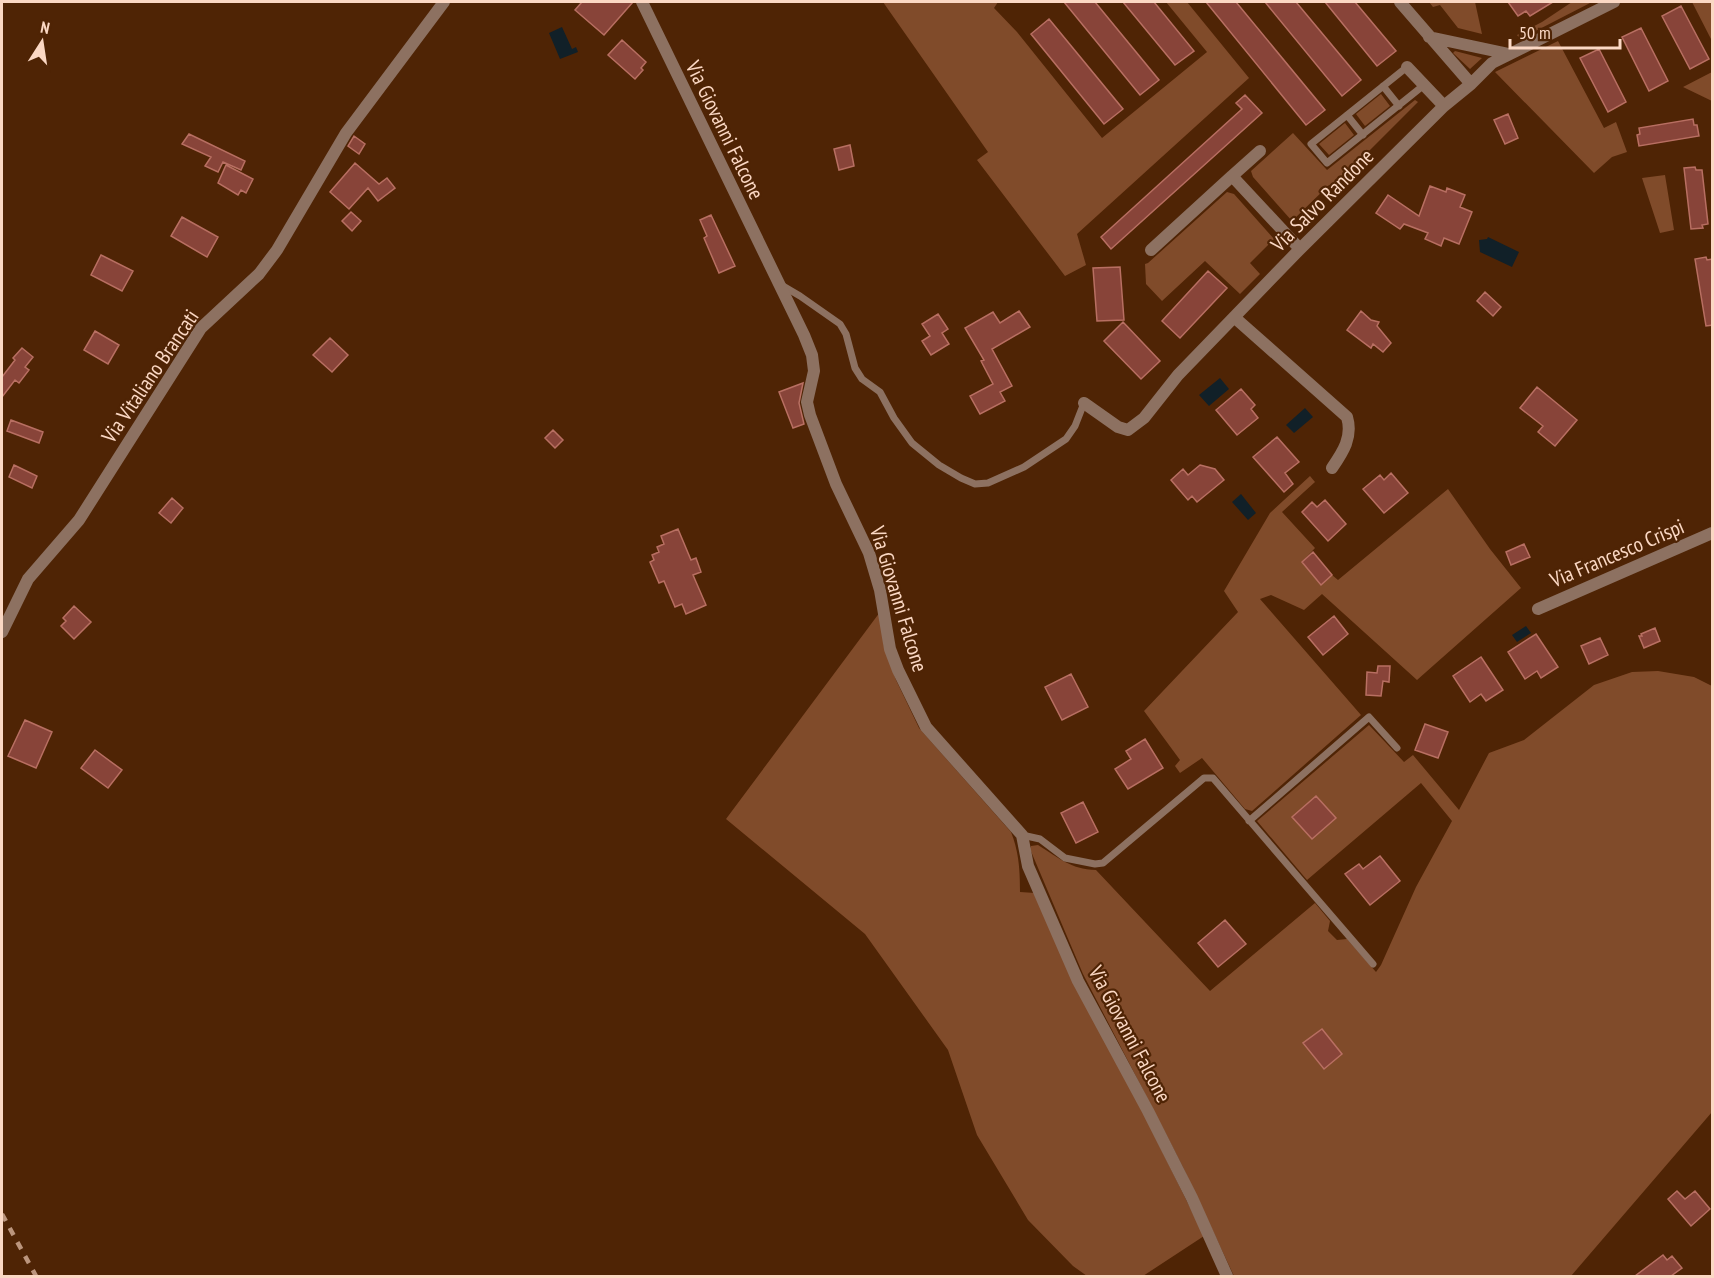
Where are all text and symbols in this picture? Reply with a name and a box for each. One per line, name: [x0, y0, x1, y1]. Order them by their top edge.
north arrow: [12, 12, 72, 72]
scale bar: [1510, 12, 1620, 50]
text: N: [39, 17, 51, 38]
text: 50 m: [1519, 21, 1551, 44]
street label: Via Giovanni Falcone: [679, 55, 770, 204]
street label: Via Salvo Randone: [1264, 143, 1379, 258]
street label: Via Vitaliano Brancati: [95, 304, 205, 449]
street label: Via Francesco Crispi: [1545, 513, 1688, 594]
street label: Via Giovanni Falcone: [864, 522, 934, 675]
street label: Via Giovanni Falcone: [1082, 960, 1177, 1107]

